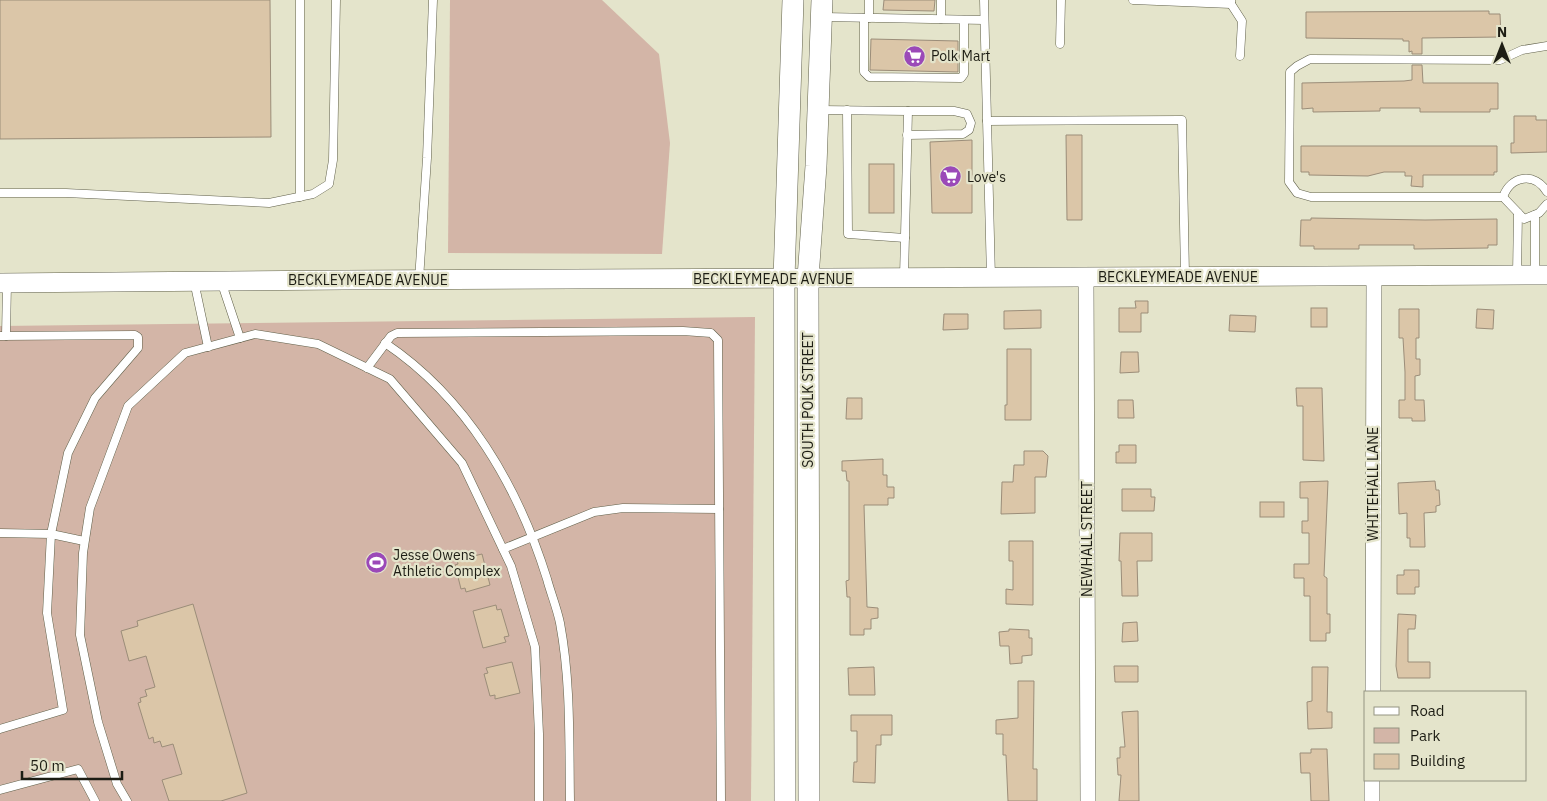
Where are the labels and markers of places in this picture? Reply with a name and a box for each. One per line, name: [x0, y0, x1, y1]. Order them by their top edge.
supermarket icon: Polk Mart: [903, 44, 927, 68]
place label: Polk Mart: [931, 47, 991, 65]
supermarket icon: Love's: [939, 165, 963, 189]
place label: Love's: [967, 168, 1006, 186]
place label: Jesse Owens Athletic Complex: [393, 546, 500, 580]
sports icon: Jesse Owens Athletic Complex: [365, 551, 389, 575]

